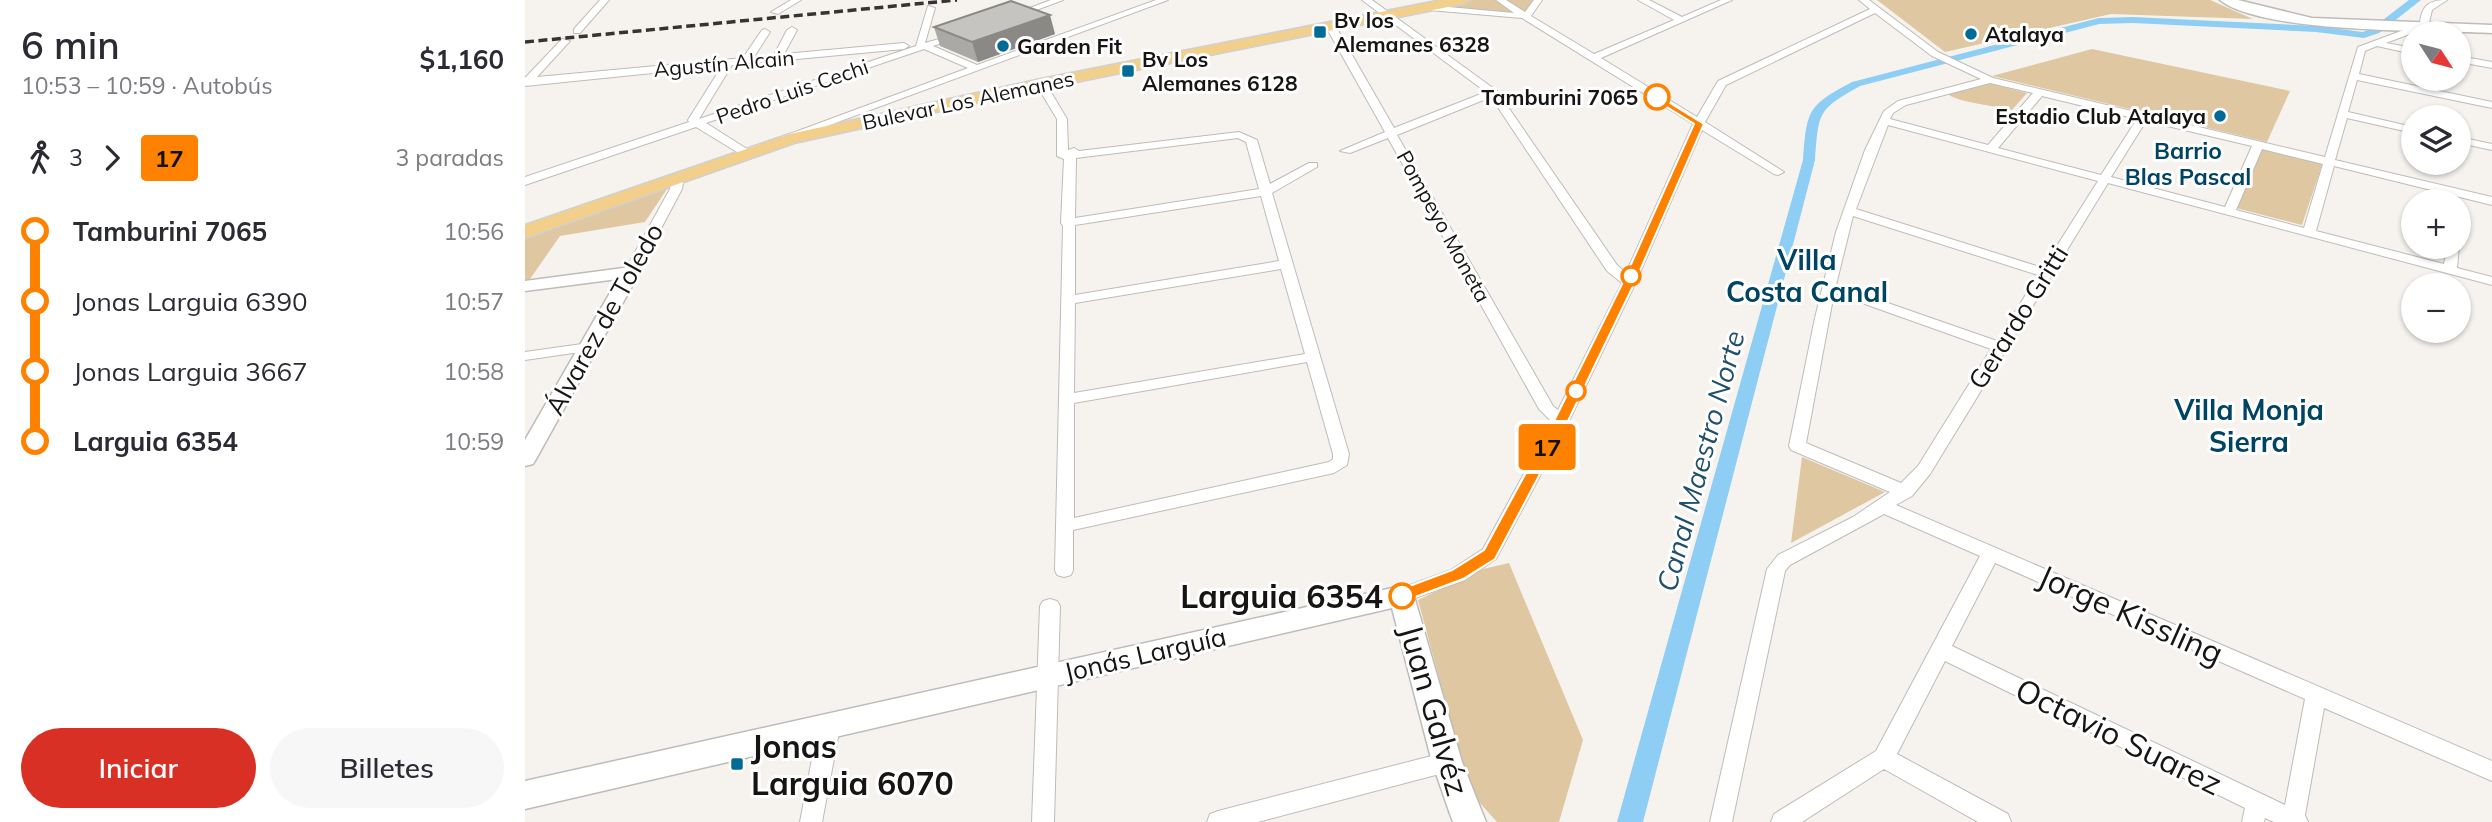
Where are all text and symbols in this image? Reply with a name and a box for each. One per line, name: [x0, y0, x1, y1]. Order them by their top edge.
place label: Bv los Alemanes 6328: [1334, 7, 1489, 57]
text: 6 min: [21, 21, 120, 69]
place label: Atalaya: [1985, 21, 2064, 47]
north arrow: [2401, 21, 2471, 91]
map controls: [2401, 21, 2471, 343]
marker: Bv los Alemanes 6328: [1312, 24, 1328, 40]
marker: Atalaya: [1963, 26, 1979, 42]
place label: Garden Fit: [1017, 33, 1122, 59]
marker: Garden Fit: [995, 38, 1011, 54]
text: $1,160: [420, 43, 504, 76]
street label: Agustín Alcain: [653, 44, 795, 82]
place label: Bv Los Alemanes 6128: [1142, 46, 1297, 96]
street label: Pedro Luis Cechi: [713, 53, 871, 129]
marker: Bv Los Alemanes 6128: [1120, 63, 1136, 79]
street label: Bulevar Los Alemanes: [860, 65, 1076, 135]
text: 10:53 – 10:59 · Autobús: [21, 71, 273, 100]
place label: Tamburini 7065: [1481, 84, 1638, 110]
marker: Tamburini 7065: [1644, 84, 1670, 110]
place label: Estadio Club Atalaya: [1995, 103, 2206, 129]
button: layers: [2401, 105, 2471, 175]
marker: Estadio Club Atalaya: [2212, 108, 2228, 124]
district label: Barrio Blas Pascal: [2125, 136, 2251, 191]
icon: walk: [21, 139, 59, 177]
icon: forward: [93, 139, 131, 177]
text: 3: [69, 143, 83, 172]
text: 17: [155, 143, 184, 173]
text: 3 paradas: [396, 143, 504, 172]
street label: Pompeyo Moneta: [1392, 145, 1496, 307]
button: +: [2401, 189, 2471, 259]
text: Tamburini 7065: [73, 215, 267, 248]
text: 10:56: [444, 217, 504, 246]
street label: Álvarez de Toledo: [538, 217, 670, 421]
street label: Gerardo Gritti: [1961, 239, 2075, 395]
district label: Villa Costa Canal: [1726, 242, 1888, 309]
unlabelled marker: [1621, 266, 1641, 286]
button: −: [2401, 273, 2471, 343]
text: Jonas Larguia 6390: [73, 285, 308, 318]
text: 10:57: [444, 287, 504, 316]
water label: Canal Maestro Norte: [1648, 327, 1752, 595]
text: Jonas Larguia 3667: [73, 355, 308, 388]
text: 10:58: [444, 357, 504, 386]
unlabelled marker: [1566, 381, 1586, 401]
district label: Villa Monja Sierra: [2173, 392, 2324, 459]
line badge: 17: [1515, 424, 1579, 470]
text: Larguia 6354: [73, 425, 238, 458]
text: 10:59: [444, 427, 504, 456]
text: 17: [1533, 432, 1561, 462]
street label: Jorge Kissling: [2032, 555, 2230, 673]
place label: Larguia 6354: [1180, 576, 1383, 616]
marker: Larguia 6354: [1389, 583, 1415, 609]
street label: Jonás Larguía: [1061, 619, 1229, 689]
street label: Juan Galvéz: [1391, 620, 1479, 800]
street label: Octavio Suarez: [2009, 669, 2229, 803]
place label: Jonas Larguia 6070: [751, 726, 954, 803]
button: Iniciar: [21, 728, 256, 808]
button: Billetes: [270, 728, 504, 808]
marker: Jonas Larguia 6070: [729, 756, 745, 772]

